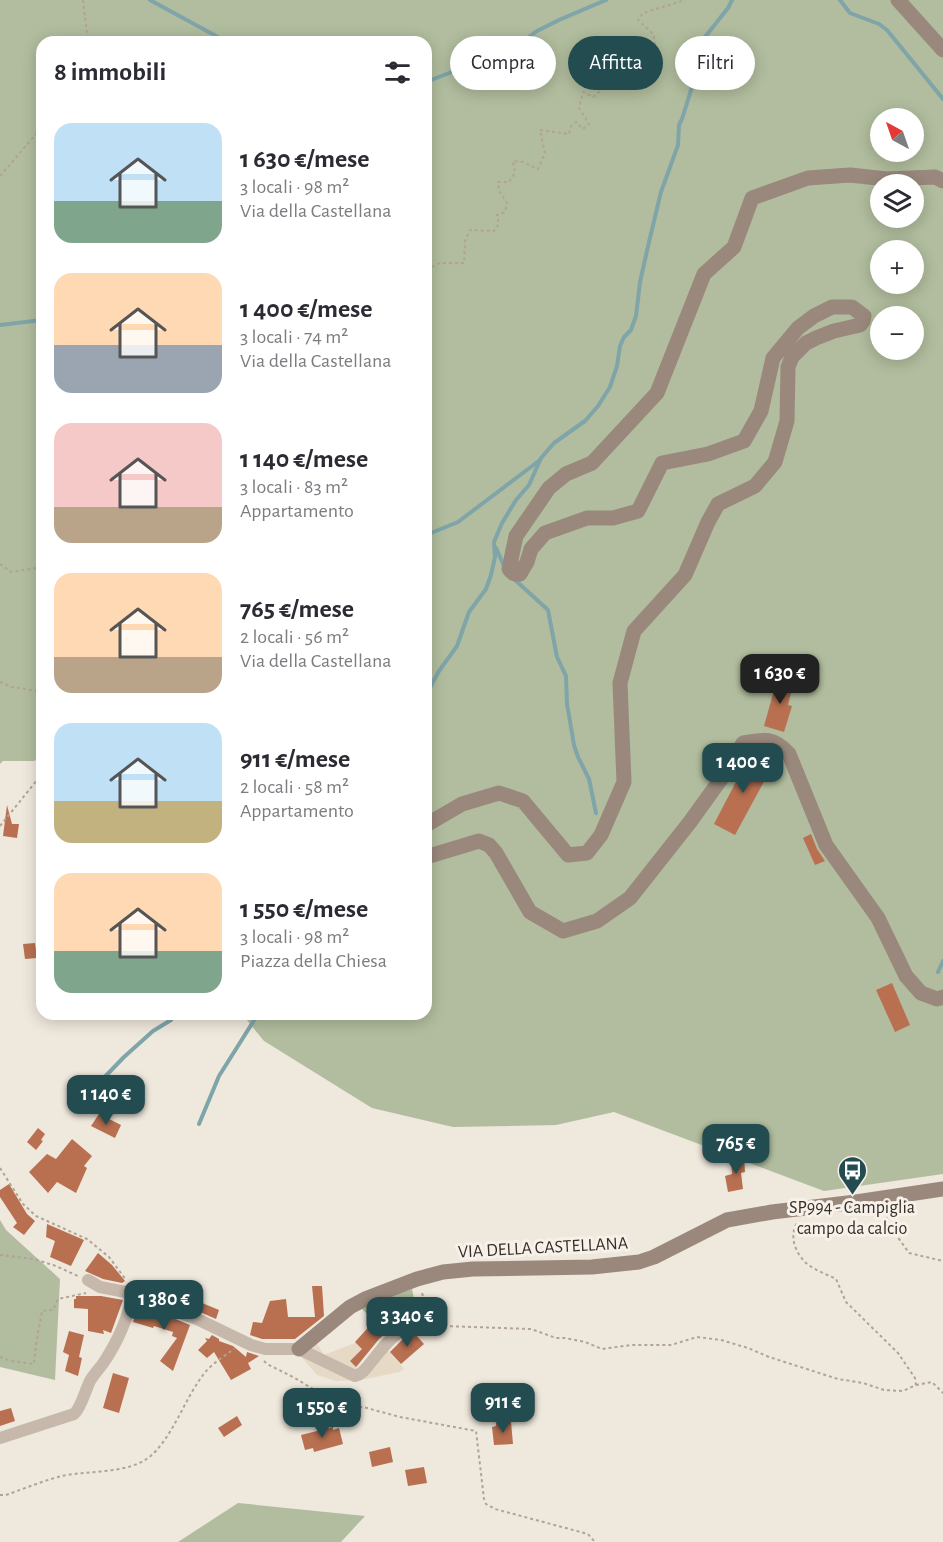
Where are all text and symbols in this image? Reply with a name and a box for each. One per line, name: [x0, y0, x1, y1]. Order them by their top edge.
chip: Compra: [450, 36, 556, 90]
chip: Affitta: [568, 36, 663, 90]
chip: Filtri: [675, 36, 755, 90]
icon: filters: [381, 56, 414, 89]
text: 8 immobili: [54, 59, 166, 85]
north arrow: [870, 108, 924, 162]
map controls: [870, 108, 924, 360]
text: 1 630 €/mese: [240, 146, 370, 172]
icon: home: [102, 147, 174, 219]
button: layers: [870, 174, 924, 228]
text: 3 locali · 98 m²: [240, 177, 349, 197]
text: Via della Castellana: [240, 201, 392, 221]
button: +: [870, 240, 924, 294]
text: 1 400 €/mese: [240, 296, 372, 322]
icon: home: [102, 297, 174, 369]
button: −: [870, 306, 924, 360]
text: 3 locali · 74 m²: [240, 327, 348, 347]
text: Via della Castellana: [240, 351, 392, 371]
text: 1 140 €/mese: [240, 446, 368, 472]
icon: home: [102, 447, 174, 519]
text: 3 locali · 83 m²: [240, 477, 348, 497]
text: Appartamento: [240, 501, 354, 521]
text: 765 €/mese: [240, 596, 354, 622]
icon: home: [102, 597, 174, 669]
text: 2 locali · 56 m²: [240, 627, 349, 647]
text: Via della Castellana: [240, 651, 392, 671]
pin: 1 630 €: [725, 654, 835, 705]
text: 1 630 €: [754, 663, 806, 683]
pin: 1 400 €: [688, 743, 798, 794]
text: 911 €/mese: [240, 746, 350, 772]
icon: home: [102, 747, 174, 819]
text: 1 400 €: [716, 752, 770, 772]
text: 2 locali · 58 m²: [240, 777, 349, 797]
text: Appartamento: [240, 801, 354, 821]
text: 1 550 €/mese: [240, 896, 368, 922]
icon: home: [102, 897, 174, 969]
text: 3 locali · 98 m²: [240, 927, 349, 947]
text: Piazza della Chiesa: [240, 951, 387, 971]
pin: 1 140 €: [51, 1075, 161, 1126]
text: 1 140 €: [81, 1084, 131, 1104]
pin: 765 €: [694, 1124, 778, 1175]
text: 765 €: [716, 1133, 756, 1153]
bus stop icon: SP994 - Campiglia campo da calcio: [836, 1154, 868, 1196]
place label: SP994 - Campiglia campo da calcio: [789, 1199, 915, 1238]
street label: VIA DELLA CASTELLANA: [457, 1235, 629, 1261]
pin: 1 380 €: [109, 1280, 219, 1331]
text: 1 380 €: [138, 1289, 190, 1309]
pin: 3 340 €: [352, 1297, 462, 1348]
text: 3 340 €: [380, 1306, 434, 1326]
pin: 911 €: [461, 1383, 545, 1434]
pin: 1 550 €: [267, 1388, 377, 1439]
text: 911 €: [485, 1392, 521, 1412]
text: 1 550 €: [297, 1397, 347, 1417]

